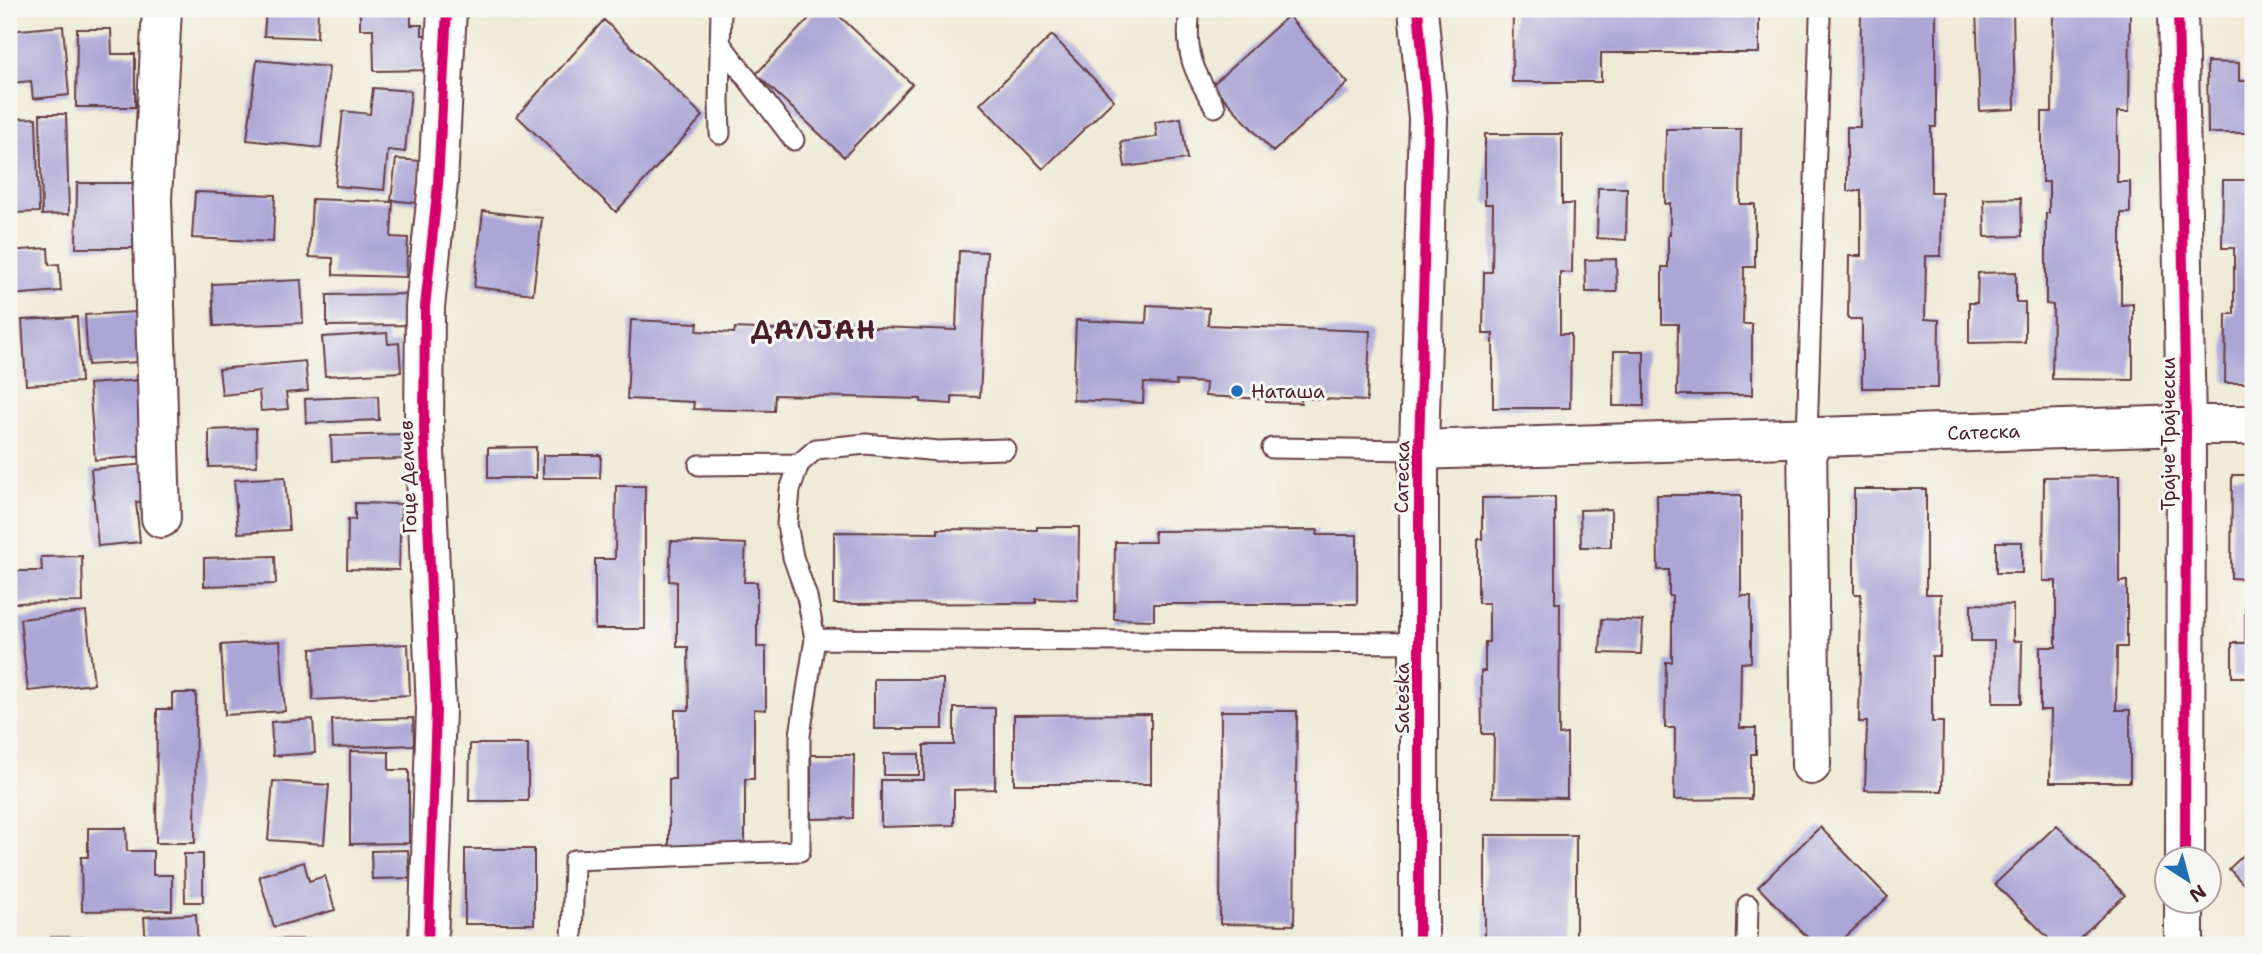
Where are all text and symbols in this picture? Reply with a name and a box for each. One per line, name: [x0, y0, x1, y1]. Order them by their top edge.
district label: ДАЛЈАН: [751, 312, 877, 347]
street label: Трајче Трајчески: [2156, 357, 2181, 511]
place label: Наташа: [1251, 379, 1325, 404]
marker: Наташа: [1229, 383, 1245, 399]
street label: Сатеска: [1947, 418, 2021, 445]
street label: Гоце Делчев: [394, 420, 422, 534]
street label: Сатеска: [1389, 440, 1415, 514]
street label: Sateska: [1390, 662, 1415, 734]
north arrow: [2154, 846, 2224, 916]
text: N: [2184, 879, 2211, 908]

